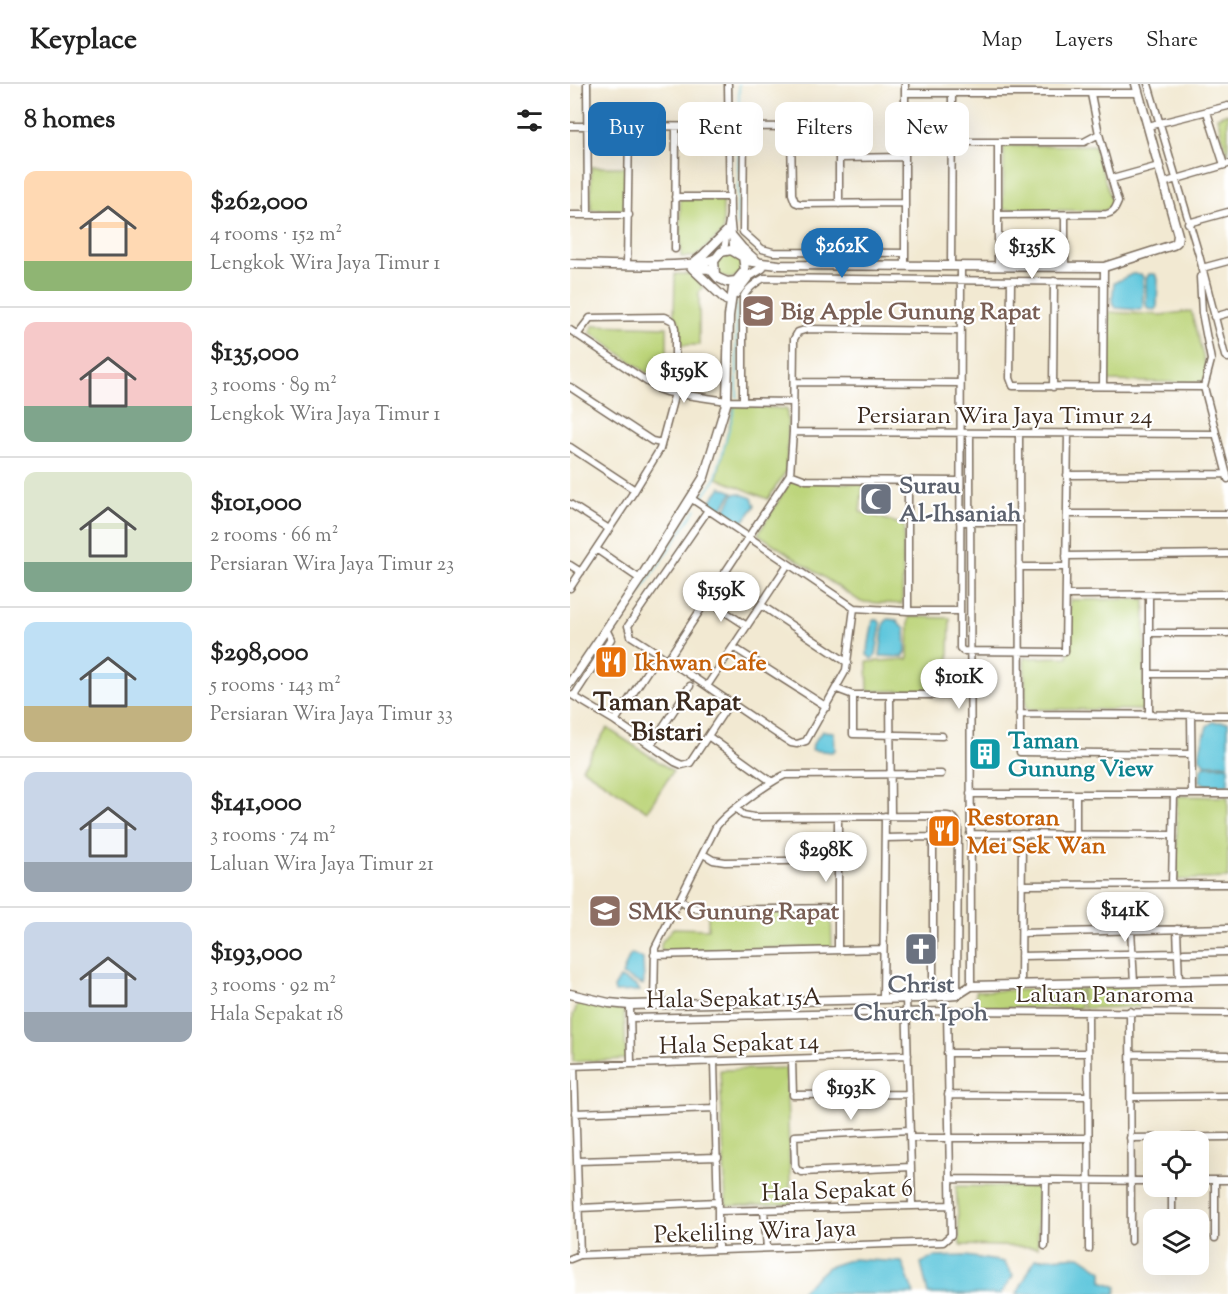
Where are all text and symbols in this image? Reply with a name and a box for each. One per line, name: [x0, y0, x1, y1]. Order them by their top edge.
text: Keyplace: [30, 21, 137, 61]
text: Map: [982, 26, 1022, 56]
text: Layers: [1055, 26, 1113, 56]
text: Share: [1146, 26, 1198, 56]
text: 8 homes: [24, 102, 115, 139]
chip: Buy: [588, 102, 666, 156]
chip: Rent: [678, 102, 763, 156]
chip: Filters: [775, 102, 873, 156]
chip: New: [885, 102, 969, 156]
icon: filters: [513, 104, 546, 137]
text: $262,000: [210, 184, 308, 221]
icon: home: [72, 195, 144, 267]
text: 4 rooms · 152 m²: [210, 221, 342, 250]
pin: $262K: [800, 228, 884, 279]
pin: $135K: [990, 229, 1074, 280]
text: $262K: [815, 233, 869, 262]
text: $135K: [1009, 234, 1055, 263]
text: Lengkok Wira Jaya Timur 1: [210, 250, 440, 279]
school or university icon: Big Apple Gunung Rapat: [740, 293, 776, 329]
place label: Big Apple Gunung Rapat: [781, 296, 1041, 330]
text: $135,000: [210, 335, 299, 372]
icon: home: [72, 346, 144, 418]
pin: $159K: [642, 353, 726, 404]
text: $159K: [660, 358, 708, 387]
text: 3 rooms · 89 m²: [210, 372, 337, 401]
street label: Persiaran Wira Jaya Timur 24: [857, 400, 1153, 434]
text: Lengkok Wira Jaya Timur 1: [210, 401, 440, 430]
place label: Surau Al-Ihsaniah: [899, 470, 1023, 532]
mosque icon: Surau Al-Ihsaniah: [858, 481, 894, 517]
text: $101,000: [210, 485, 302, 522]
icon: home: [72, 496, 144, 568]
text: 2 rooms · 66 m²: [210, 522, 338, 551]
text: Persiaran Wira Jaya Timur 23: [210, 551, 454, 580]
pin: $159K: [679, 572, 763, 623]
text: $159K: [697, 577, 745, 606]
text: $298,000: [210, 635, 308, 672]
restaurant icon: Ikhwan Cafe: [593, 644, 629, 680]
icon: home: [72, 646, 144, 718]
place label: Ikhwan Cafe: [634, 647, 767, 681]
pin: $101K: [917, 659, 1001, 710]
text: $101K: [935, 664, 983, 693]
text: 5 rooms · 143 m²: [210, 672, 341, 701]
district label: Taman Rapat Bistari: [593, 685, 741, 752]
text: Persiaran Wira Jaya Timur 33: [210, 701, 453, 730]
place label: Taman Gunung View: [1008, 725, 1153, 787]
building icon: Taman Gunung View: [967, 736, 1003, 772]
text: $141,000: [210, 785, 302, 822]
icon: home: [72, 796, 144, 868]
place label: Restoran Mei Sek Wan: [967, 802, 1107, 864]
restaurant icon: Restoran Mei Sek Wan: [926, 813, 962, 849]
text: 3 rooms · 74 m²: [210, 822, 336, 851]
pin: $298K: [784, 832, 868, 883]
text: $298K: [799, 837, 853, 866]
text: Laluan Wira Jaya Timur 21: [210, 851, 434, 880]
pin: $141K: [1083, 892, 1167, 943]
school or university icon: SMK Gunung Rapat: [587, 893, 623, 929]
place label: SMK Gunung Rapat: [628, 896, 840, 930]
text: $141K: [1101, 897, 1149, 926]
church icon: Christ Church Ipoh: [903, 931, 939, 967]
text: $193,000: [210, 935, 303, 972]
icon: home: [72, 946, 144, 1018]
place label: Christ Church Ipoh: [854, 969, 989, 1031]
text: 3 rooms · 92 m²: [210, 972, 336, 1001]
street label: Laluan Panaroma: [1016, 979, 1194, 1013]
street label: Hala Sepakat 15A: [646, 981, 823, 1019]
text: Hala Sepakat 18: [210, 1001, 343, 1030]
street label: Hala Sepakat 14: [659, 1025, 820, 1065]
pin: $193K: [809, 1070, 893, 1121]
text: $193K: [826, 1075, 876, 1104]
map controls: [1143, 1131, 1209, 1275]
button: locate: [1143, 1131, 1209, 1197]
street label: Hala Sepakat 6: [761, 1172, 913, 1212]
button: layers: [1143, 1209, 1209, 1275]
street label: Pekeliling Wira Jaya: [653, 1212, 857, 1254]

